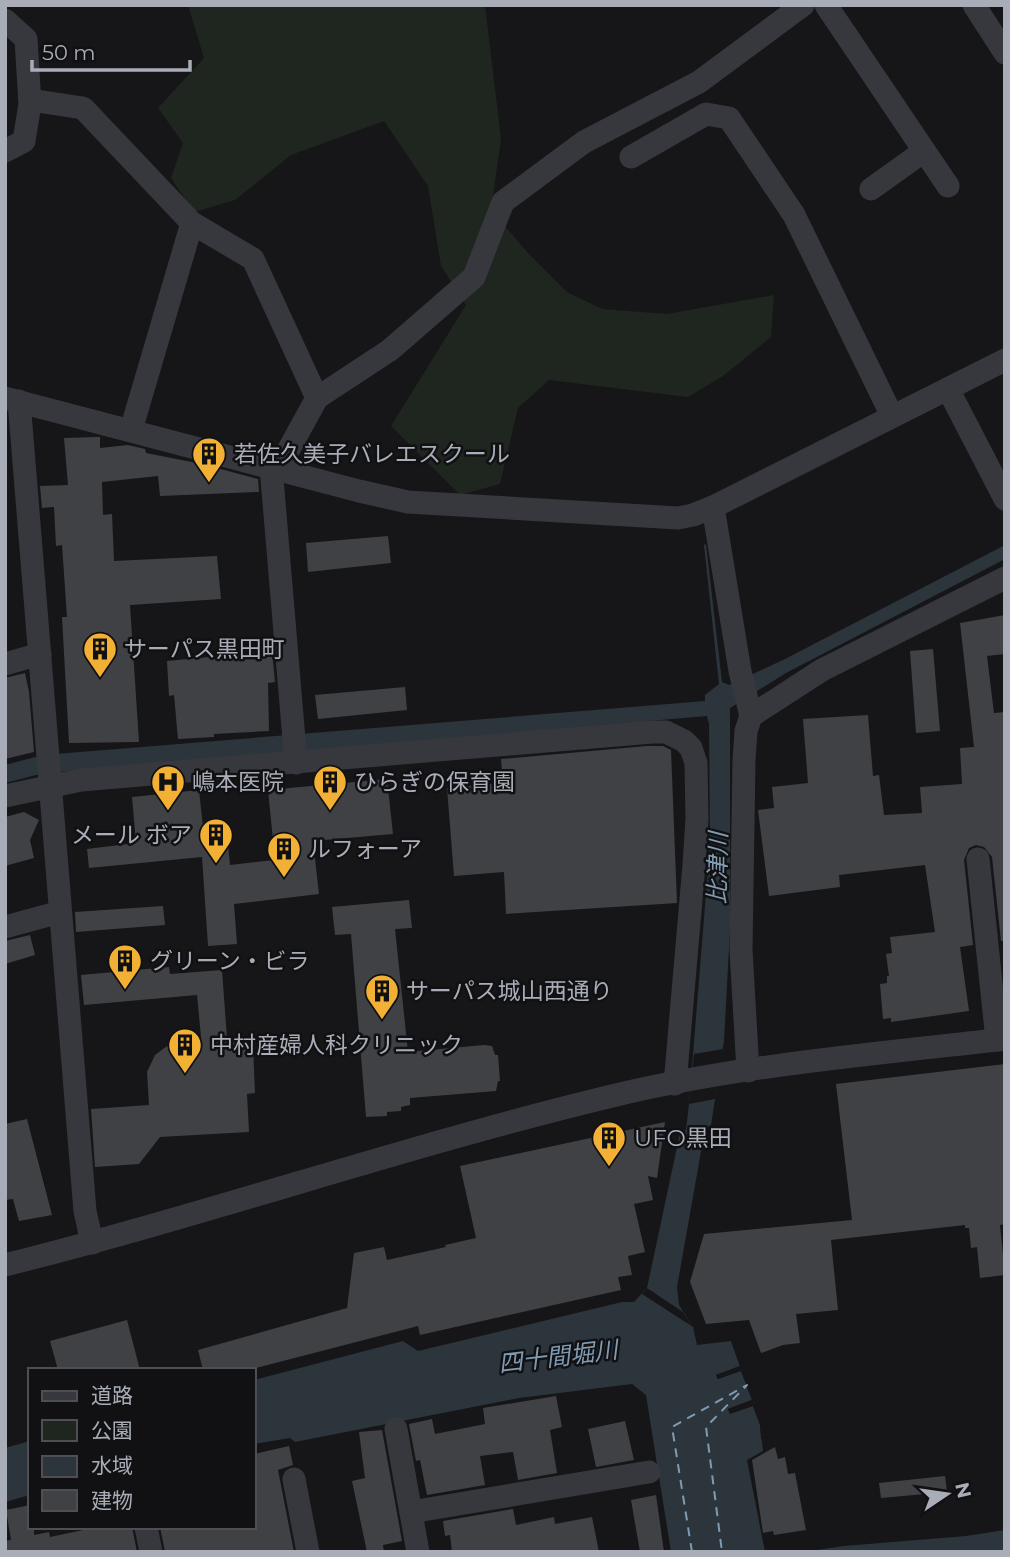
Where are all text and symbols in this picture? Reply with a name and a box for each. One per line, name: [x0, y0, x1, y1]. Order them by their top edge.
scale bar: [32, 28, 189, 72]
text: 50 m: [42, 40, 96, 65]
building icon: 若佐久美子バレエスクール: [190, 435, 228, 484]
place label: 若佐久美子バレエスクール: [234, 440, 510, 468]
building icon: サーパス黒田町: [81, 630, 119, 679]
place label: サーパス黒田町: [124, 635, 285, 663]
hospital icon: 嶋本医院: [149, 763, 187, 812]
building icon: ひらぎの保育園: [311, 763, 349, 812]
place label: 嶋本医院: [192, 768, 284, 796]
place label: ひらぎの保育園: [354, 768, 515, 796]
building icon: メール ボア: [197, 816, 235, 865]
place label: メール ボア: [71, 821, 192, 849]
water label: 比津川: [702, 829, 733, 904]
building icon: ルフォーア: [265, 830, 303, 879]
place label: ルフォーア: [308, 835, 422, 863]
building icon: グリーン・ビラ: [106, 942, 144, 991]
place label: グリーン・ビラ: [150, 947, 310, 975]
building icon: サーパス城山西通り: [363, 972, 401, 1021]
place label: サーパス城山西通り: [406, 977, 613, 1005]
building icon: 中村産婦人科クリニック: [166, 1026, 204, 1075]
place label: 中村産婦人科クリニック: [210, 1031, 463, 1059]
building icon: UFO黒田: [590, 1119, 628, 1168]
place label: UFO黒田: [634, 1124, 732, 1152]
water label: 四十間堀川: [497, 1334, 622, 1378]
legend: [28, 1368, 256, 1529]
text: 道路: [91, 1383, 133, 1408]
text: 公園: [91, 1418, 133, 1443]
text: 水域: [91, 1453, 133, 1478]
north arrow: [912, 1459, 982, 1529]
text: N: [950, 1480, 976, 1500]
text: 建物: [91, 1488, 133, 1513]

